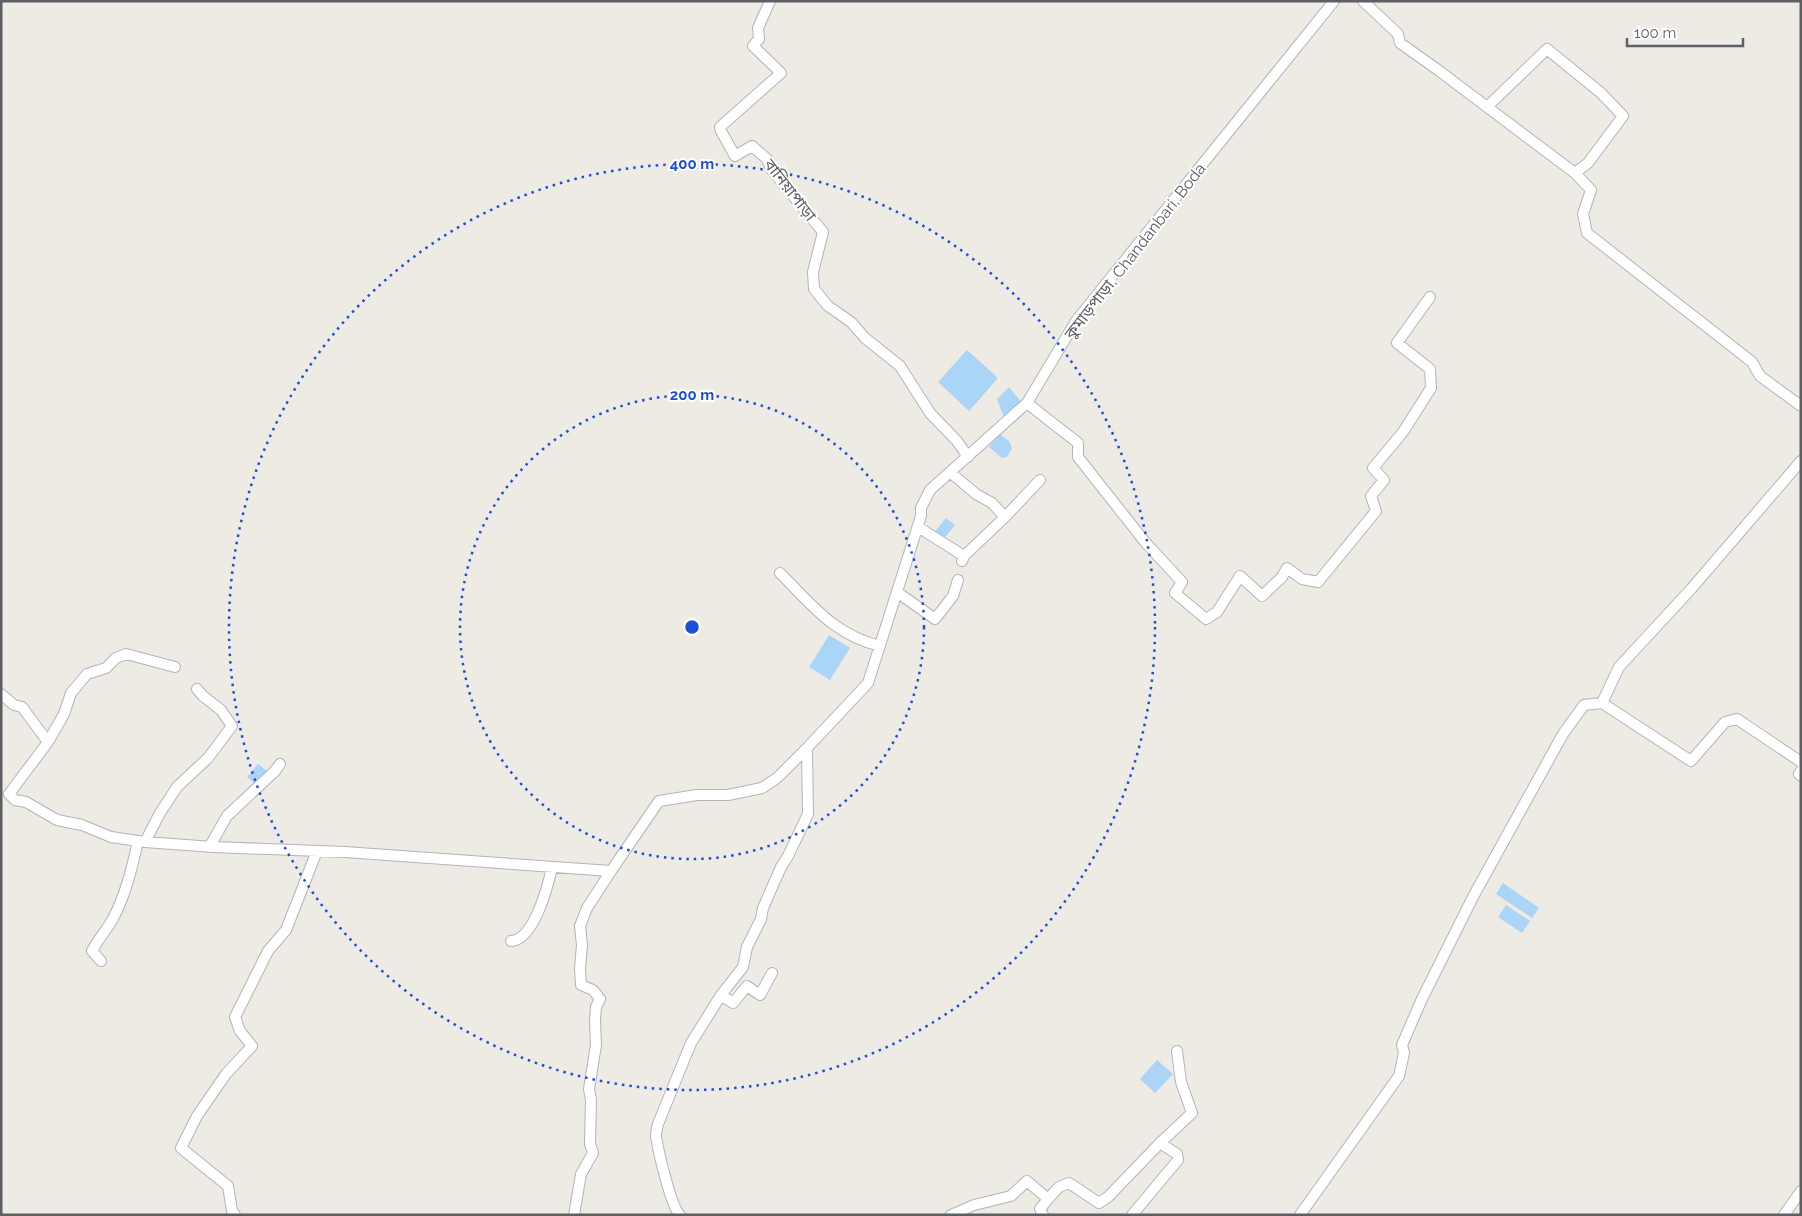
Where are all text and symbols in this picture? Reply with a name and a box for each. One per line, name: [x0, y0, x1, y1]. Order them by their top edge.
scale bar: [1627, 15, 1743, 47]
text: 100 m: [1634, 24, 1676, 42]
street label: বানিয়াপাড়া: [759, 154, 821, 225]
text: 400 m: [670, 155, 714, 173]
street label: কুমাড়পাড়া, Chandanbari, Boda: [1060, 159, 1210, 344]
text: 200 m: [670, 386, 714, 404]
centre of rings: [683, 618, 701, 636]

